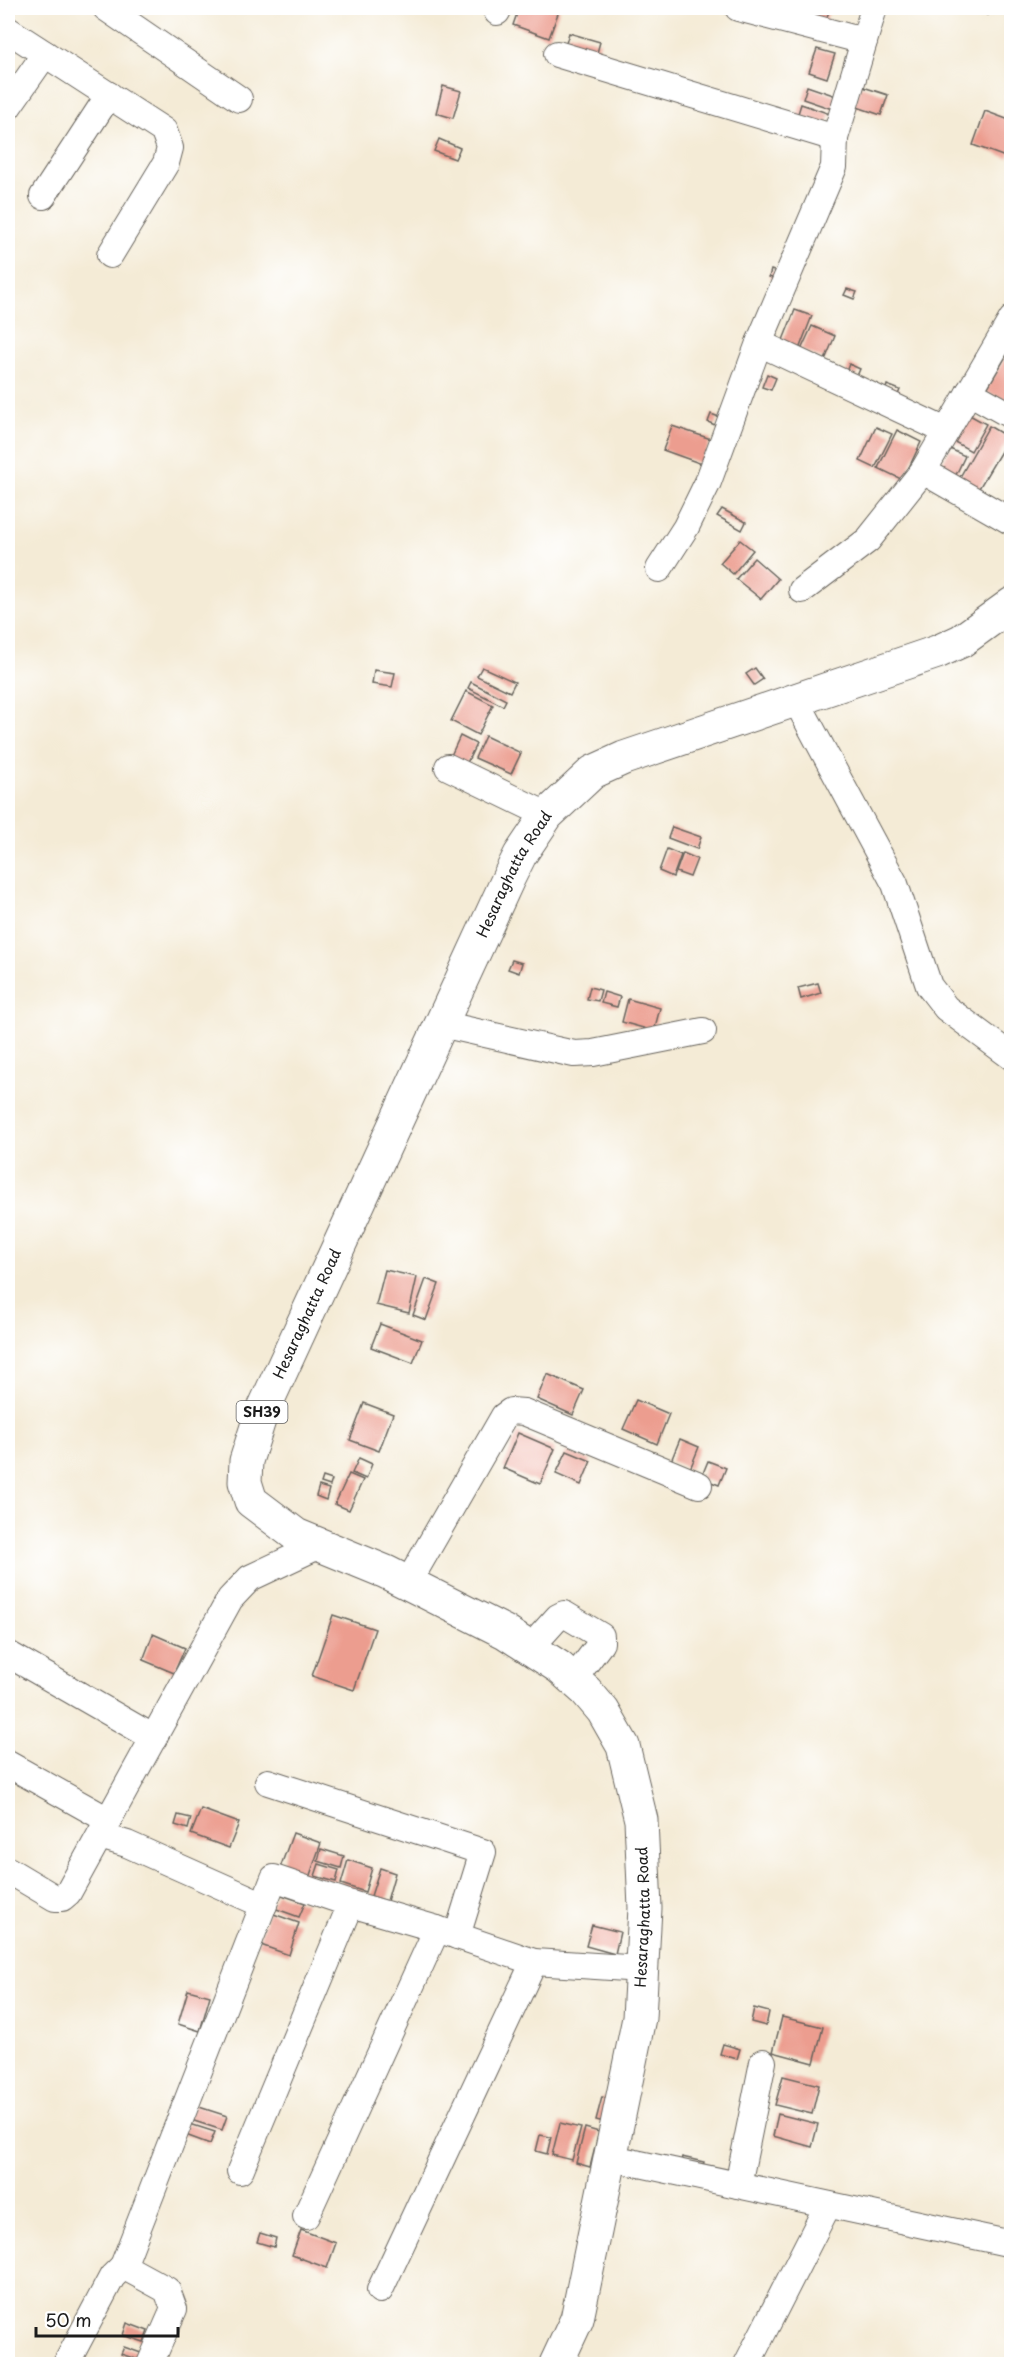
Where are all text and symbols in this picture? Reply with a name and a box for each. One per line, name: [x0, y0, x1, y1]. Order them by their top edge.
street label: Hesaraghatta Road: [470, 806, 557, 941]
street label: Hesaraghatta Road: [266, 1244, 346, 1382]
road number: SH39: [236, 1401, 288, 1423]
street label: Hesaraghatta Road: [628, 1846, 655, 1988]
scale bar: [36, 2300, 178, 2338]
text: 50 m: [45, 2306, 92, 2333]

